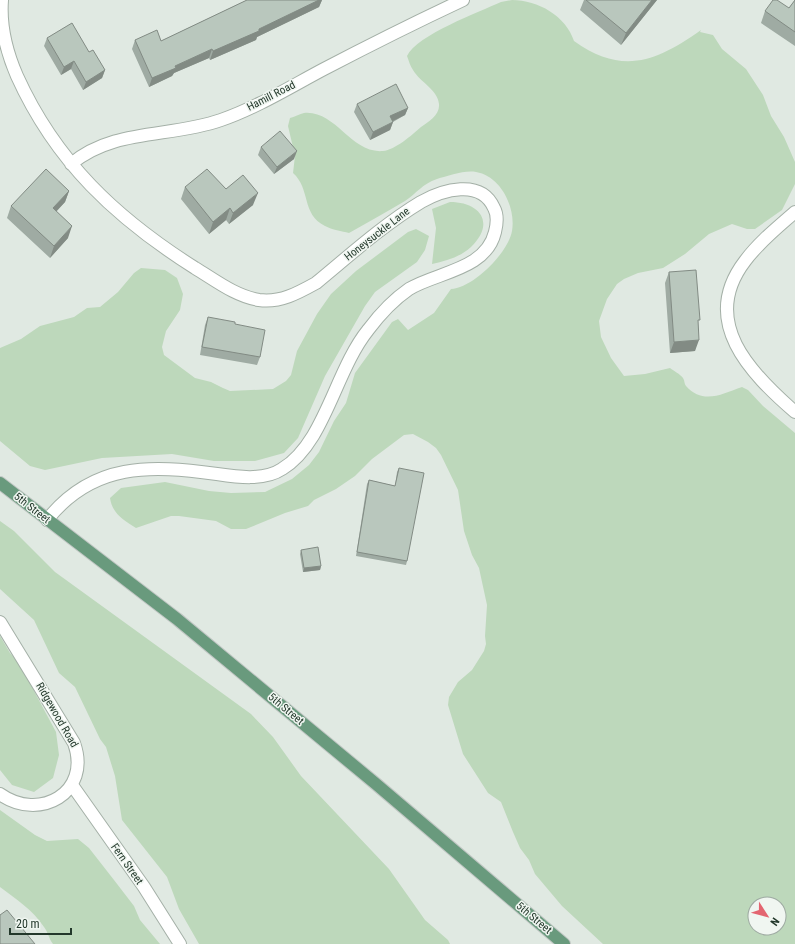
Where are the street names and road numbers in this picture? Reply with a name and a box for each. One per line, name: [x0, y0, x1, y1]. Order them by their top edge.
street label: Hamill Road: [245, 78, 297, 114]
street label: Honeysuckle Lane: [342, 205, 412, 263]
street label: 5th Street: [11, 490, 53, 526]
street label: Ridgewood Road: [33, 680, 81, 750]
street label: 5th Street: [266, 690, 306, 728]
street label: Fern Street: [108, 841, 146, 887]
street label: 5th Street: [514, 899, 554, 937]

